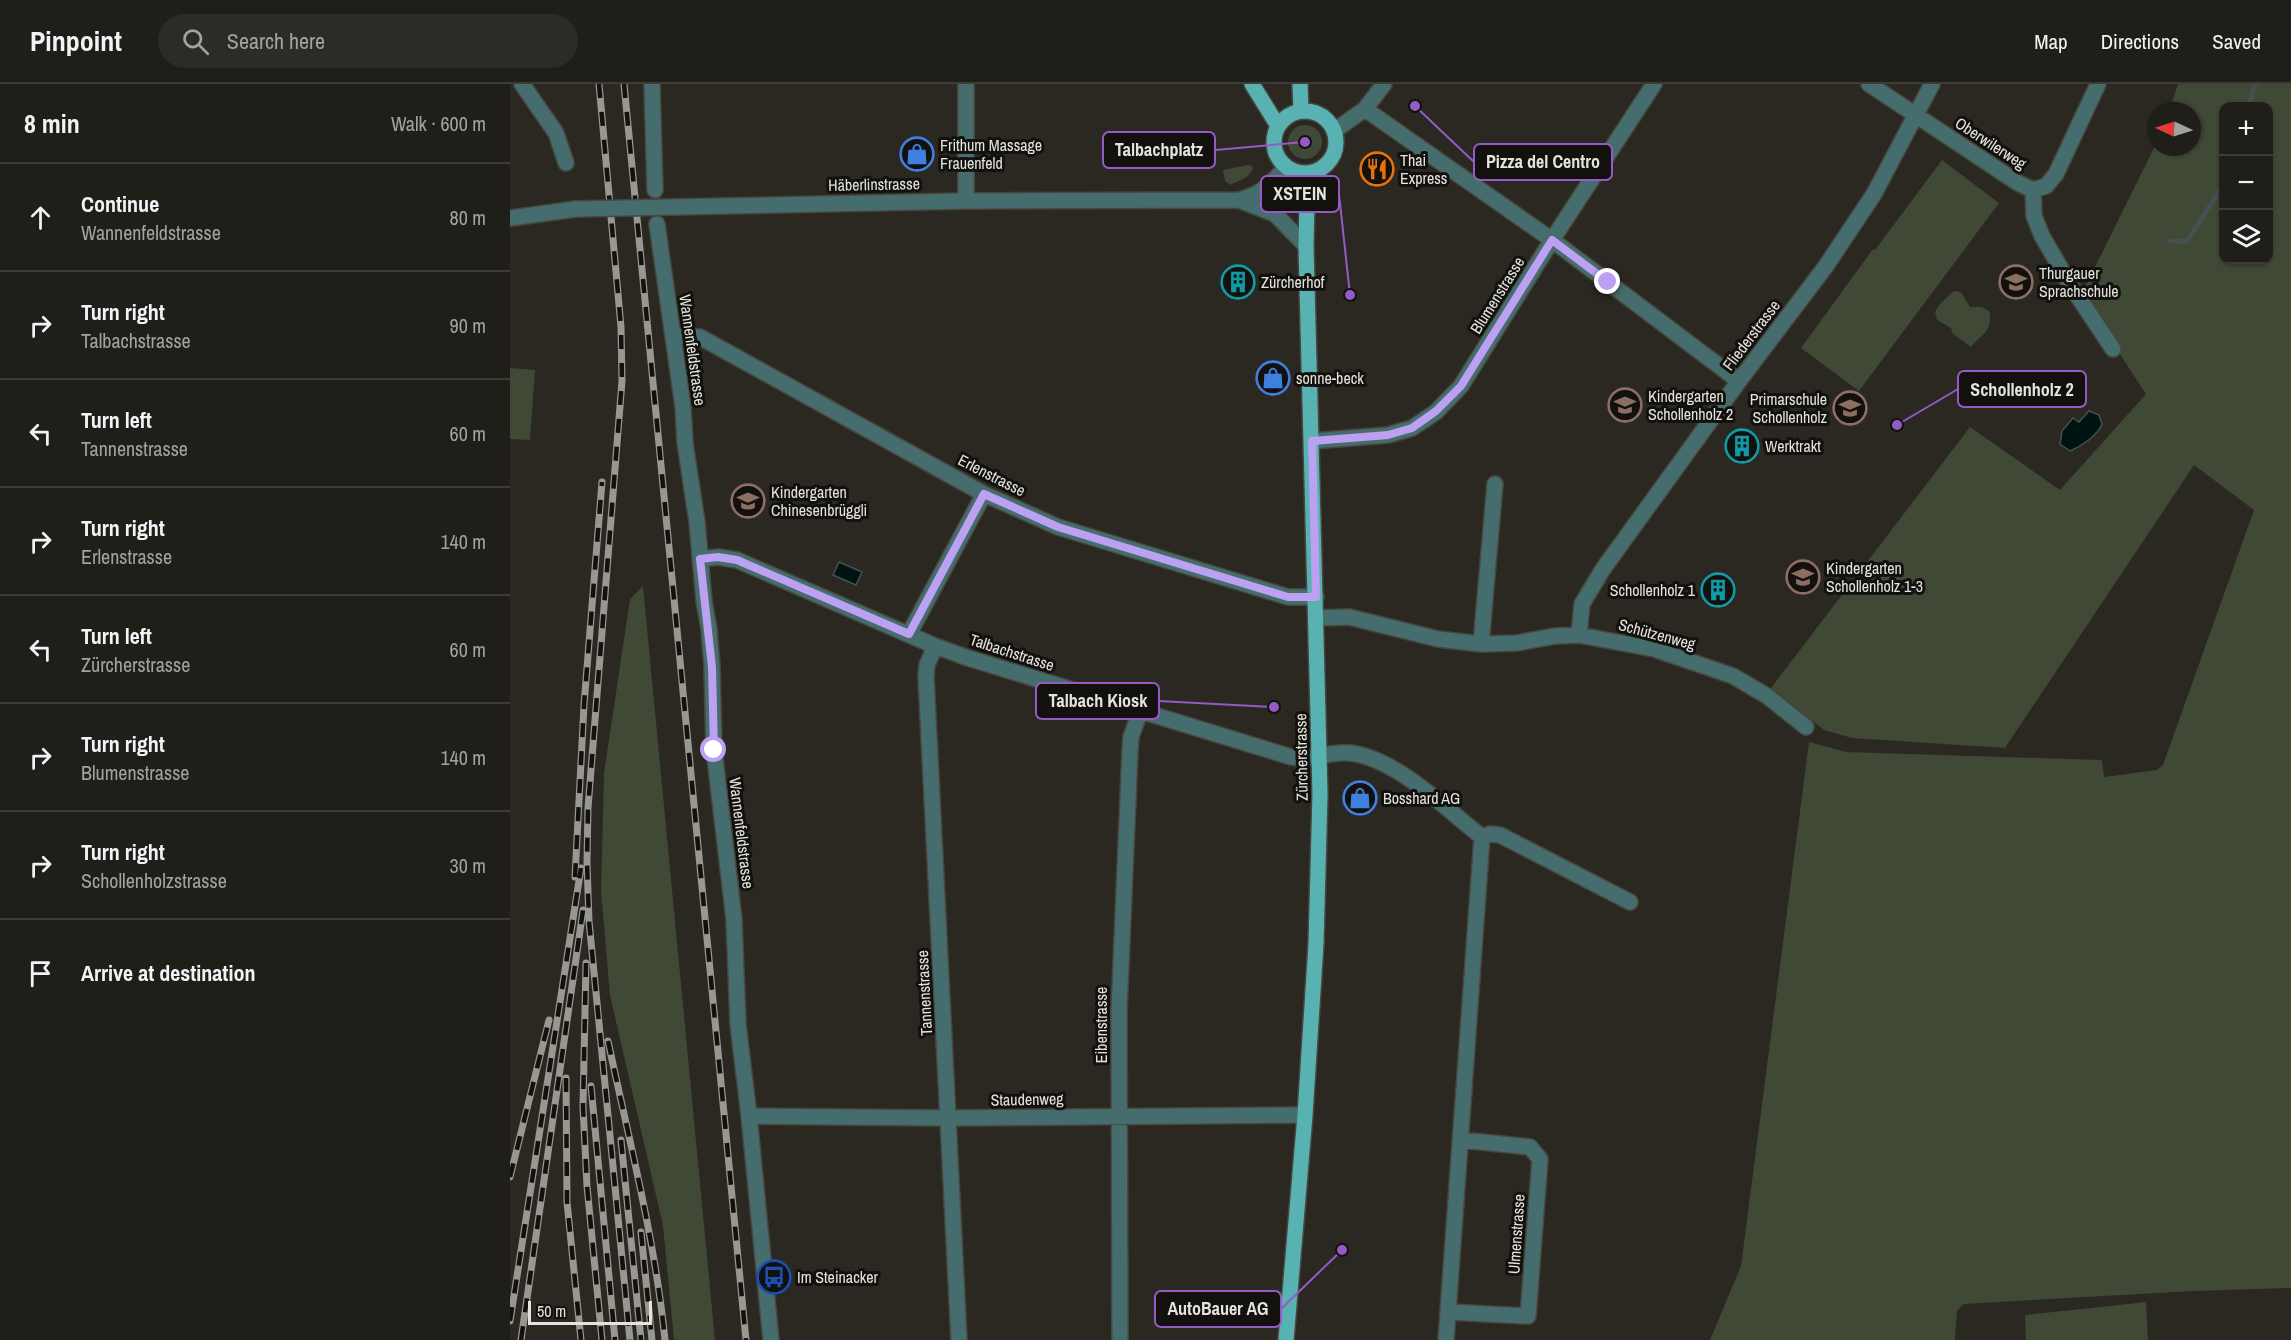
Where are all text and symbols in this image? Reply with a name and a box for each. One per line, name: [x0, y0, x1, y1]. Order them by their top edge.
search box: [158, 14, 578, 68]
text: Pinpoint: [30, 22, 122, 60]
icon: search: [179, 25, 212, 58]
text: Search here: [227, 26, 325, 56]
text: Map: [2034, 27, 2068, 56]
text: Directions: [2101, 27, 2179, 56]
text: Saved: [2212, 27, 2261, 56]
north arrow: [2147, 102, 2201, 156]
map controls: [2219, 102, 2273, 264]
button: +: [2219, 102, 2273, 156]
text: 8 min: [24, 106, 80, 141]
text: Walk · 600 m: [391, 110, 486, 137]
street label: Oberwilerweg: [1951, 112, 2032, 175]
callout: Talbachplatz: [1103, 132, 1215, 168]
place label: Frithum Massage Frauenfeld: [940, 134, 1042, 174]
shop icon: Frithum Massage Frauenfeld: [899, 136, 935, 172]
text: Talbachplatz: [1115, 137, 1204, 162]
callout: Pizza del Centro: [1474, 144, 1612, 180]
place label: Thai Express: [1400, 149, 1447, 189]
text: Pizza del Centro: [1486, 149, 1600, 174]
restaurant icon: Thai Express: [1359, 151, 1395, 187]
button: −: [2219, 156, 2273, 210]
street label: Häberlinstrasse: [828, 172, 920, 196]
callout: XSTEIN: [1261, 176, 1339, 212]
text: XSTEIN: [1273, 181, 1327, 206]
text: Continue: [81, 189, 159, 219]
icon: ahead: [24, 201, 57, 234]
text: 80 m: [450, 204, 486, 231]
button: layers: [2219, 210, 2273, 264]
text: Wannenfeldstrasse: [81, 219, 221, 246]
street label: Blumenstrasse: [1465, 252, 1529, 338]
place label: Thurgauer Sprachschule: [2039, 262, 2119, 302]
building icon: Zürcherhof: [1220, 264, 1256, 300]
school or university icon: Thurgauer Sprachschule: [1998, 264, 2034, 300]
route end: [1594, 268, 1620, 294]
place label: Zürcherhof: [1261, 271, 1325, 293]
street label: Wannenfeldstrasse: [674, 293, 712, 407]
street label: Fliederstrasse: [1717, 295, 1785, 375]
text: Turn right: [81, 297, 165, 327]
icon: right: [24, 309, 57, 342]
text: 90 m: [450, 312, 486, 339]
text: Talbachstrasse: [81, 327, 191, 354]
shop icon: sonne-beck: [1255, 360, 1291, 396]
place label: sonne-beck: [1296, 367, 1364, 389]
callout: Schollenholz 2: [1958, 371, 2086, 407]
text: Schollenholz 2: [1970, 377, 2074, 402]
place label: Kindergarten Schollenholz 2: [1648, 385, 1733, 425]
school or university icon: Kindergarten Schollenholz 2: [1607, 387, 1643, 423]
place label: Primarschule Schollenholz: [1750, 388, 1827, 428]
school or university icon: Primarschule Schollenholz: [1832, 390, 1868, 426]
text: Turn left: [81, 405, 152, 435]
icon: left: [24, 417, 57, 450]
text: 60 m: [450, 420, 486, 447]
building icon: Werktrakt: [1724, 428, 1760, 464]
text: Tannenstrasse: [81, 435, 188, 462]
place label: Werktrakt: [1765, 435, 1821, 457]
street label: Erlenstrasse: [955, 449, 1029, 501]
place label: Kindergarten Chinesenbrüggli: [771, 481, 867, 521]
school or university icon: Kindergarten Chinesenbrüggli: [730, 483, 766, 519]
text: Turn right: [81, 513, 165, 543]
icon: right: [24, 525, 57, 558]
text: 140 m: [440, 528, 486, 555]
text: Erlenstrasse: [81, 543, 172, 570]
place label: Kindergarten Schollenholz 1-3: [1826, 557, 1923, 597]
school or university icon: Kindergarten Schollenholz 1-3: [1785, 559, 1821, 595]
building icon: Schollenholz 1: [1700, 572, 1736, 608]
place label: Schollenholz 1: [1610, 579, 1696, 601]
street label: Schützenweg: [1616, 613, 1699, 655]
text: Turn left: [81, 621, 152, 651]
street label: Talbachstrasse: [967, 628, 1057, 676]
icon: left: [24, 633, 57, 666]
text: 60 m: [450, 636, 486, 663]
text: Zürcherstrasse: [81, 651, 190, 678]
callout: Talbach Kiosk: [1036, 683, 1159, 719]
text: Talbach Kiosk: [1049, 688, 1148, 713]
street label: Zürcherstrasse: [1289, 713, 1313, 801]
text: Turn right: [81, 729, 165, 759]
route start: [700, 736, 726, 762]
icon: right: [24, 741, 57, 774]
text: 140 m: [440, 744, 486, 771]
text: Blumenstrasse: [81, 759, 189, 786]
street label: Wannenfeldstrasse: [724, 776, 760, 890]
shop icon: Bosshard AG: [1342, 780, 1378, 816]
place label: Bosshard AG: [1383, 787, 1460, 809]
text: Turn right: [81, 837, 165, 867]
icon: right: [24, 849, 57, 882]
text: 30 m: [450, 852, 486, 879]
text: Schollenholzstrasse: [81, 867, 227, 894]
street label: Tannenstrasse: [911, 950, 937, 1036]
icon: arrive: [24, 957, 57, 990]
text: Arrive at destination: [81, 958, 255, 988]
street label: Eibenstrasse: [1090, 987, 1112, 1063]
street label: Staudenweg: [990, 1087, 1064, 1111]
street label: Ulmenstrasse: [1502, 1193, 1530, 1275]
bus stop icon: Im Steinacker: [756, 1259, 792, 1295]
place label: Im Steinacker: [797, 1266, 879, 1288]
callout: AutoBauer AG: [1155, 1291, 1281, 1327]
text: AutoBauer AG: [1167, 1296, 1269, 1321]
scale bar: [528, 1298, 652, 1326]
text: 50 m: [537, 1300, 566, 1322]

